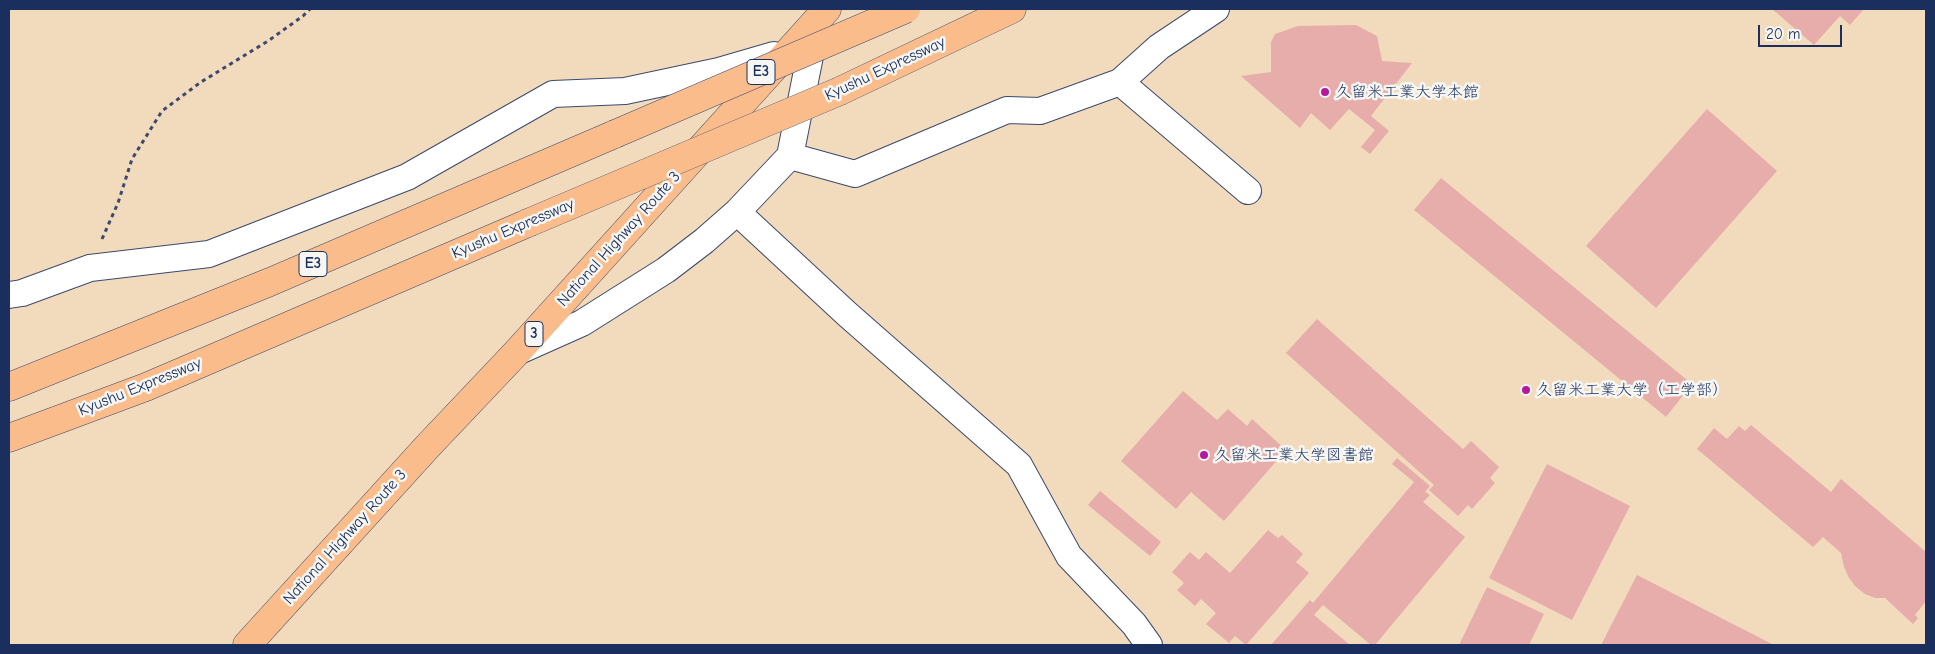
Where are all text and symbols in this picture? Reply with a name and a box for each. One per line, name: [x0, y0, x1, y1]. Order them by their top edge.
scale bar: [1760, 15, 1844, 47]
text: 20 m: [1766, 25, 1800, 43]
street label: Kyushu Expressway: [822, 33, 948, 105]
road number: E3: [747, 60, 775, 84]
place label: 久留米工業大学本館: [1335, 82, 1479, 102]
marker: 久留米工業大学本館: [1319, 86, 1331, 98]
street label: National Highway Route 3: [553, 167, 685, 311]
street label: Kyushu Expressway: [449, 195, 577, 263]
road number: E3: [299, 252, 327, 276]
road number: 3: [525, 322, 543, 346]
street label: Kyushu Expressway: [76, 354, 204, 420]
place label: 久留米工業大学（工学部）: [1536, 380, 1728, 400]
marker: 久留米工業大学（工学部）: [1520, 384, 1532, 396]
place label: 久留米工業大学図書館: [1214, 445, 1374, 465]
marker: 久留米工業大学図書館: [1198, 449, 1210, 461]
street label: National Highway Route 3: [279, 465, 411, 609]

